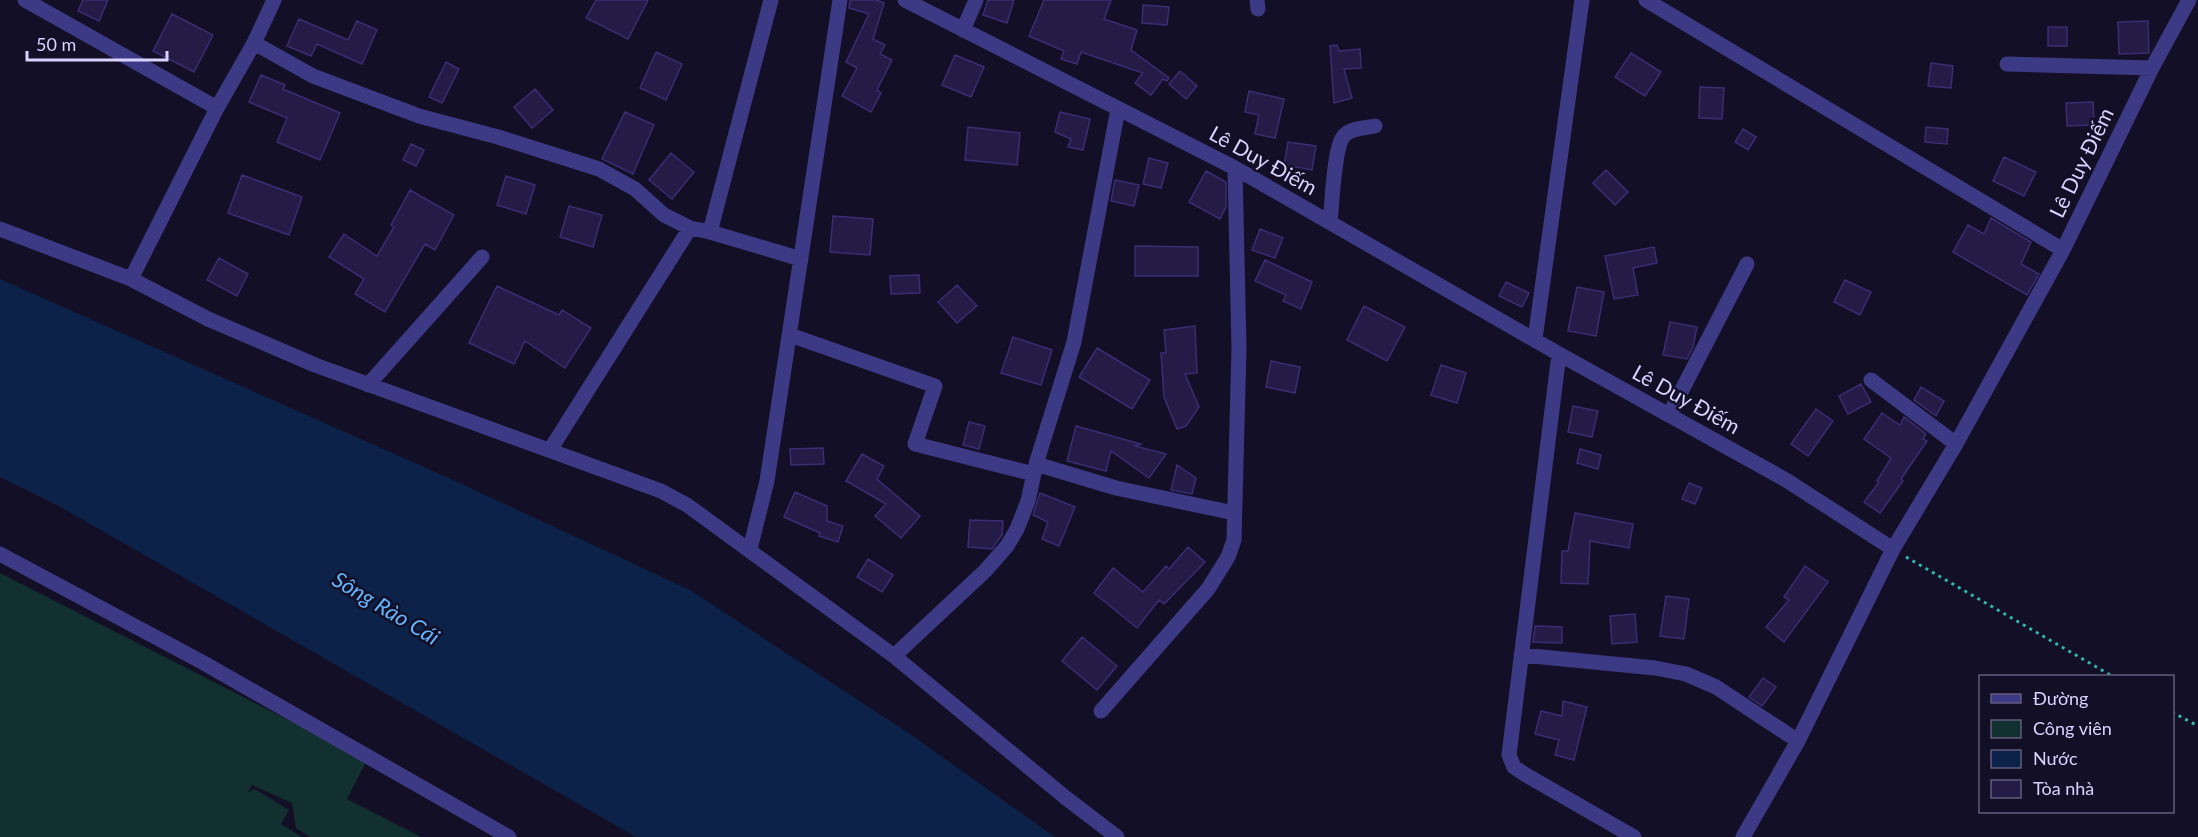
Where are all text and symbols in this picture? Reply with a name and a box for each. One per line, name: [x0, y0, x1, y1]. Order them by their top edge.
scale bar: [27, 24, 166, 62]
text: 50 m: [36, 33, 76, 55]
street label: Lê Duy Điếm: [2043, 103, 2118, 221]
street label: Lê Duy Điếm: [1206, 120, 1322, 199]
street label: Lê Duy Điếm: [1629, 359, 1745, 438]
water label: Sông Rào Cái: [328, 565, 445, 650]
legend: [1979, 675, 2174, 813]
text: Đường: [2033, 687, 2088, 709]
text: Công viên: [2033, 717, 2112, 739]
text: Nước: [2033, 747, 2078, 769]
text: Tòa nhà: [2033, 777, 2094, 799]

